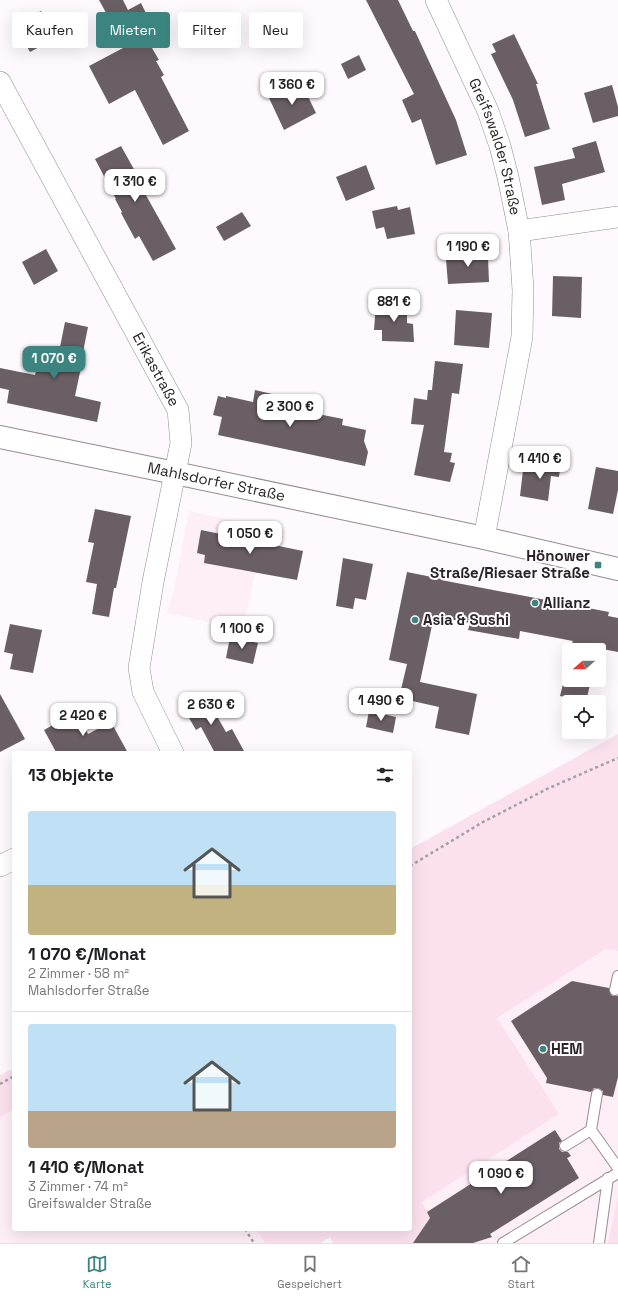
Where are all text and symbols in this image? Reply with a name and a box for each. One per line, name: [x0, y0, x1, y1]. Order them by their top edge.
chip: Kaufen: [12, 12, 88, 48]
chip: Mieten: [96, 12, 170, 48]
chip: Filter: [178, 12, 241, 48]
chip: Neu: [249, 12, 303, 48]
pin: 1 360 €: [255, 72, 329, 106]
street label: Greifswalder Straße: [465, 75, 526, 217]
text: 1 360 €: [269, 76, 315, 93]
pin: 1 310 €: [98, 169, 172, 203]
text: 1 310 €: [113, 173, 157, 190]
pin: 1 190 €: [431, 234, 505, 268]
text: 1 190 €: [446, 238, 490, 255]
pin: 881 €: [366, 289, 422, 323]
text: 881 €: [377, 293, 411, 310]
street label: Erikastraße: [129, 329, 184, 410]
pin: 1 070 €: [17, 346, 91, 380]
text: 1 070 €: [31, 350, 77, 367]
pin: 2 300 €: [253, 394, 327, 428]
text: 2 300 €: [266, 398, 314, 415]
pin: 1 410 €: [503, 446, 577, 480]
text: 1 410 €: [518, 450, 562, 467]
street label: Mahlsdorfer Straße: [146, 458, 287, 505]
pin: 1 050 €: [213, 521, 287, 555]
text: 1 050 €: [227, 525, 273, 542]
place label: Hönower Straße/Riesaer Straße: [430, 546, 590, 582]
marker: Hönower Straße/Riesaer Straße: [593, 560, 603, 570]
place label: Allianz: [543, 593, 590, 612]
marker: Allianz: [530, 598, 540, 608]
place label: Asia & Sushi: [423, 610, 509, 629]
marker: Asia & Sushi: [410, 615, 420, 625]
pin: 1 100 €: [205, 616, 279, 650]
text: 1 100 €: [220, 620, 264, 637]
north arrow: [562, 643, 606, 687]
map controls: [562, 643, 606, 739]
pin: 1 490 €: [344, 688, 418, 722]
pin: 2 630 €: [174, 692, 248, 726]
text: 1 490 €: [358, 692, 404, 709]
button: locate: [562, 695, 606, 739]
text: 2 630 €: [187, 696, 235, 713]
pin: 2 420 €: [46, 703, 120, 737]
text: 2 420 €: [59, 707, 107, 724]
text: 13 Objekte: [28, 764, 114, 786]
icon: filters: [374, 764, 396, 786]
icon: home: [176, 837, 248, 909]
text: 1 070 €/Monat: [28, 943, 146, 965]
text: 2 Zimmer · 58 m²: [28, 965, 129, 982]
text: Mahlsdorfer Straße: [28, 982, 149, 999]
place label: HEM: [551, 1039, 582, 1058]
marker: HEM: [538, 1044, 548, 1054]
icon: home: [176, 1050, 248, 1122]
text: 1 410 €/Monat: [28, 1156, 144, 1178]
pin: 1 090 €: [464, 1161, 538, 1195]
text: 1 090 €: [478, 1165, 524, 1182]
text: 3 Zimmer · 74 m²: [28, 1178, 128, 1195]
text: Greifswalder Straße: [28, 1195, 152, 1212]
tab: Karte: [83, 1253, 111, 1291]
tab: Gespeichert: [277, 1253, 342, 1291]
tab: Start: [508, 1253, 535, 1291]

